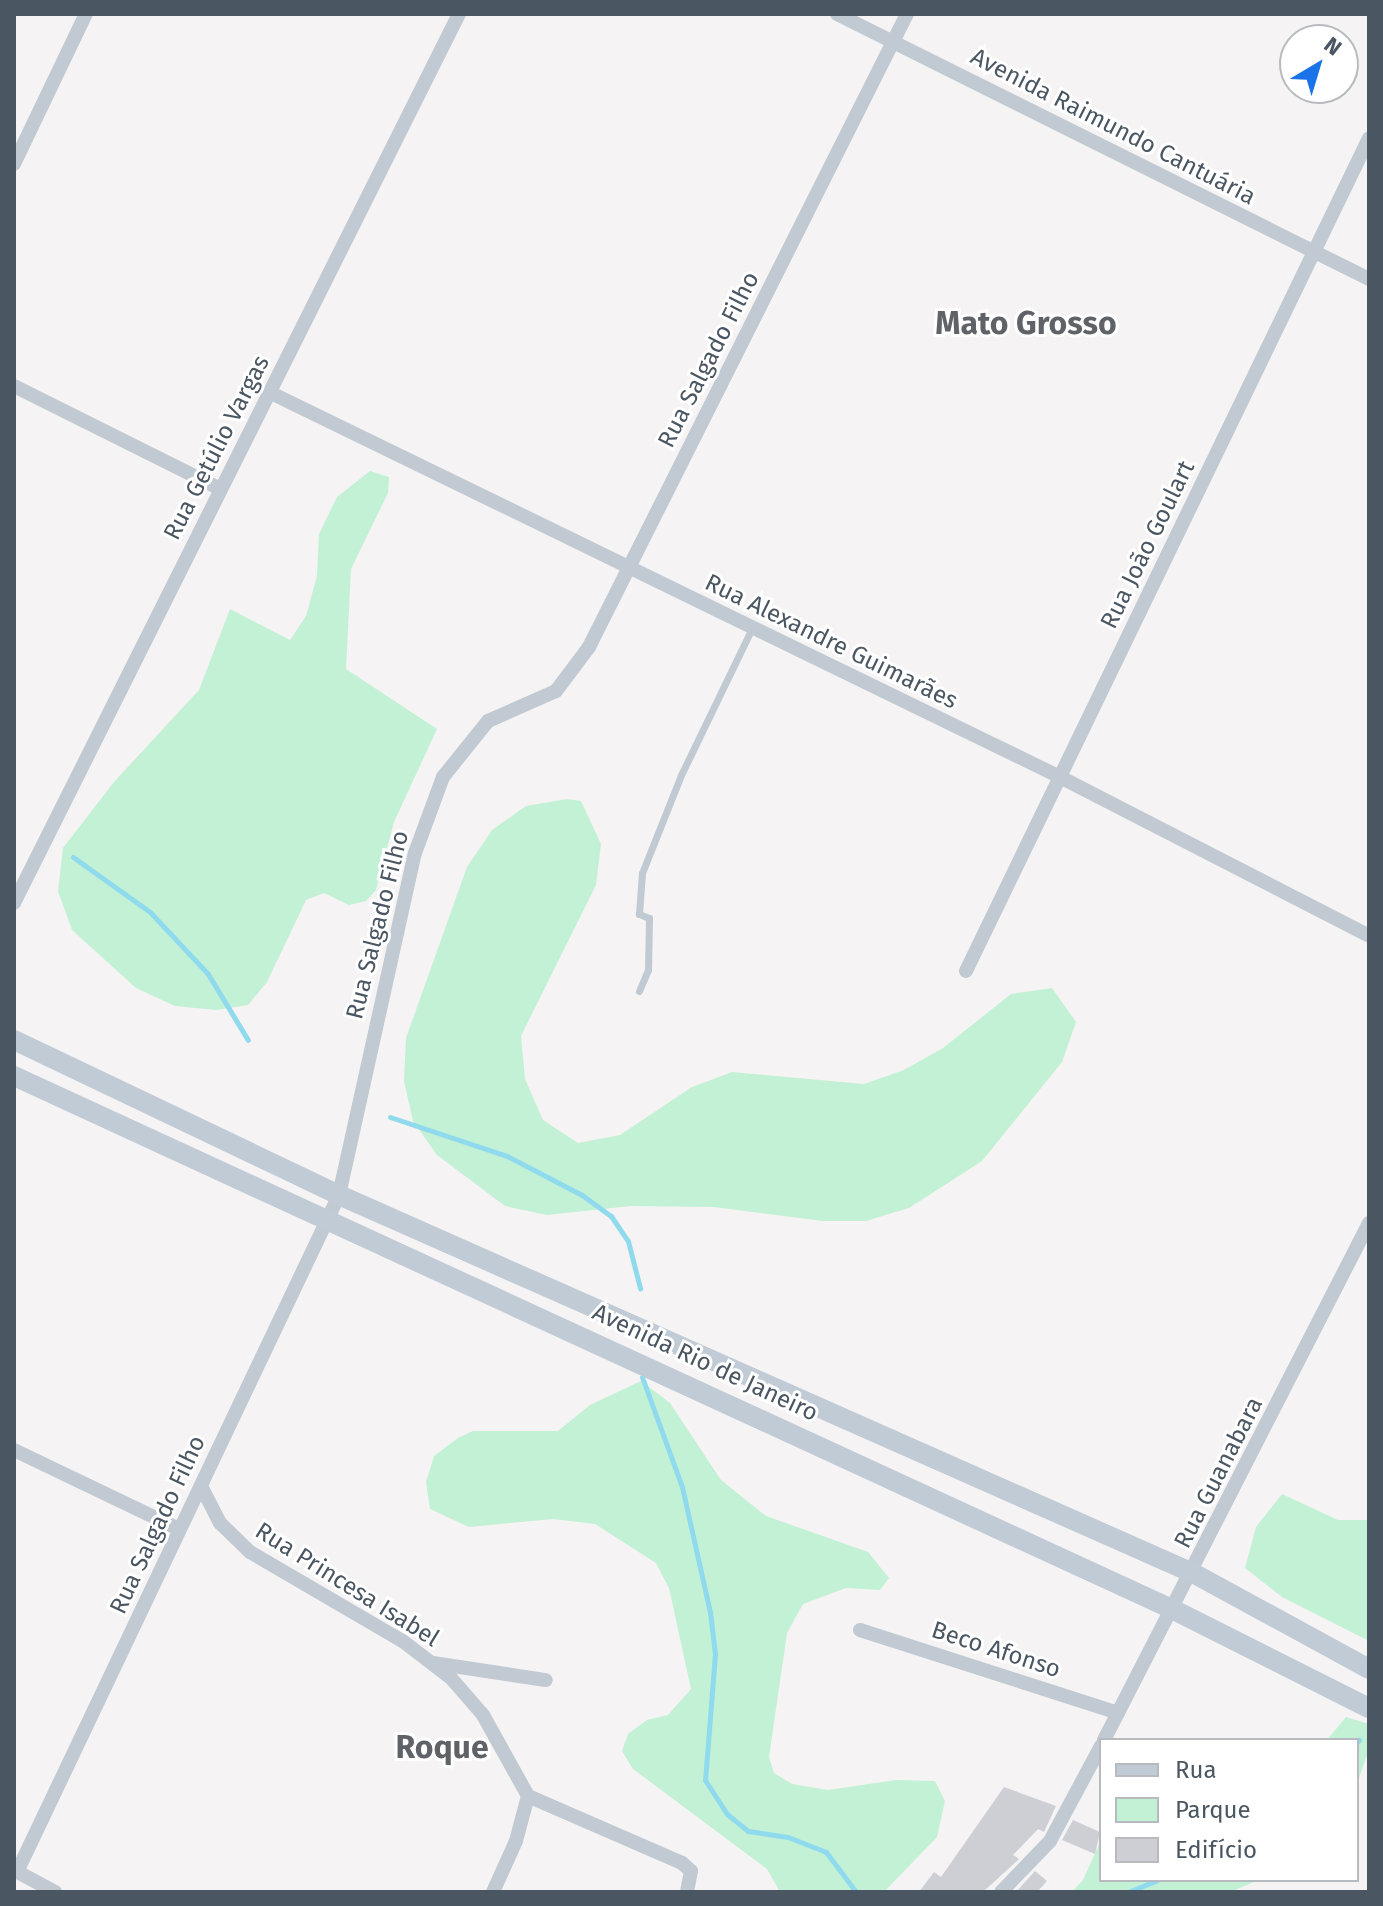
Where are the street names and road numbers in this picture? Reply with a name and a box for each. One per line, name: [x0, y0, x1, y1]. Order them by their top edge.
street label: Avenida Raimundo Cantuária: [966, 43, 1260, 211]
street label: Rua Salgado Filho: [652, 267, 766, 453]
street label: Rua Getúlio Vargas: [158, 351, 276, 545]
street label: Rua João Goulart: [1095, 456, 1201, 634]
street label: Rua Alexandre Guimarães: [700, 568, 962, 716]
street label: Rua Salgado Filho: [341, 828, 415, 1022]
street label: Avenida Rio de Janeiro: [588, 1298, 822, 1428]
street label: Rua Guanabara: [1169, 1393, 1269, 1553]
street label: Rua Salgado Filho: [104, 1431, 212, 1619]
street label: Rua Princesa Isabel: [250, 1517, 444, 1653]
street label: Beco Afonso: [928, 1616, 1064, 1684]

